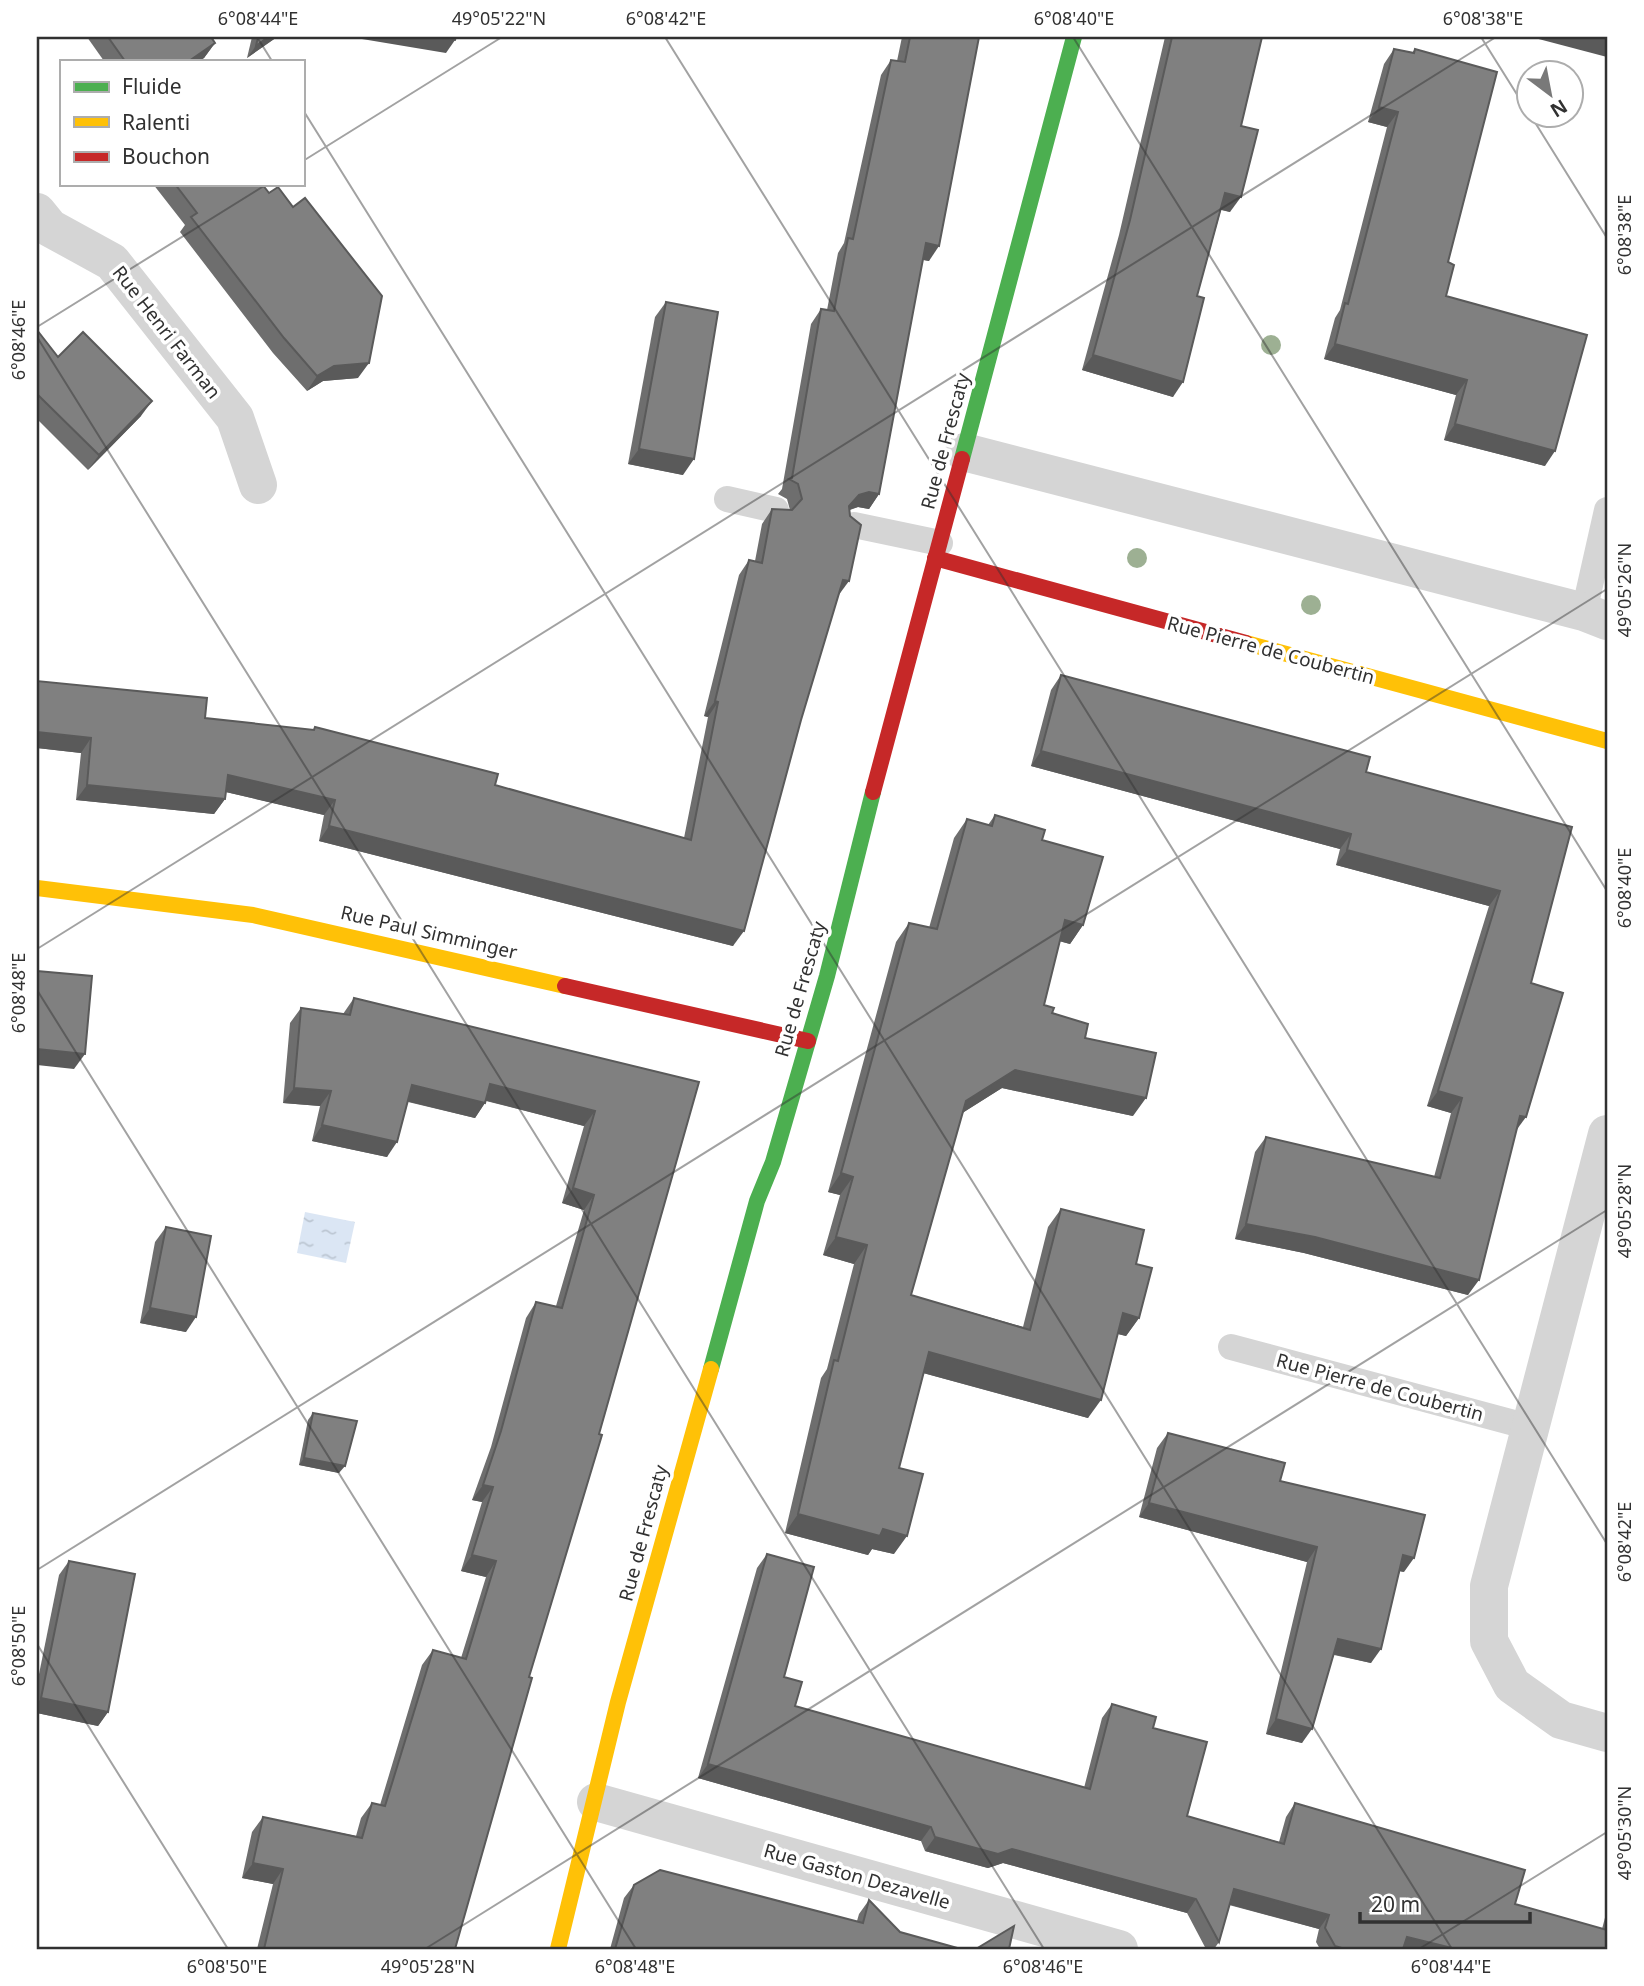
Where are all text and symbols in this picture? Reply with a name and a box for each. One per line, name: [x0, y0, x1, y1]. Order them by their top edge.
text: 6°08'44"E: [218, 6, 298, 30]
text: 49°05'22"N: [452, 6, 546, 30]
text: 6°08'42"E: [626, 6, 706, 30]
text: 6°08'40"E: [1034, 6, 1114, 30]
text: 6°08'38"E: [1443, 6, 1523, 30]
legend: [60, 60, 304, 186]
north arrow: [1514, 60, 1584, 130]
text: Fluide: [122, 72, 181, 100]
text: N: [1546, 93, 1572, 124]
text: Ralenti: [122, 108, 190, 136]
text: Bouchon: [122, 142, 210, 170]
text: 6°08'38"E: [1612, 195, 1636, 275]
street label: Rue Henri Farman: [107, 260, 227, 404]
text: 6°08'46"E: [6, 300, 30, 380]
street label: Rue de Frescaty: [914, 370, 976, 512]
text: 49°05'26"N: [1612, 543, 1636, 637]
street label: Rue Pierre de Coubertin: [1164, 610, 1378, 690]
text: 6°08'40"E: [1612, 848, 1636, 928]
street label: Rue Paul Simminger: [338, 899, 520, 965]
street label: Rue de Frescaty: [768, 918, 832, 1060]
text: 6°08'48"E: [6, 953, 30, 1033]
text: 49°05'28"N: [1612, 1164, 1636, 1258]
street label: Rue Pierre de Coubertin: [1273, 1347, 1487, 1427]
street label: Rue de Frescaty: [612, 1462, 674, 1604]
text: 6°08'42"E: [1612, 1502, 1636, 1582]
text: 6°08'50"E: [6, 1606, 30, 1686]
text: 49°05'30"N: [1612, 1786, 1636, 1880]
street label: Rue Gaston Dezavelle: [761, 1837, 953, 1915]
scale bar: [1360, 1881, 1530, 1925]
text: 20 m: [1371, 1890, 1420, 1918]
text: 6°08'50"E: [187, 1954, 267, 1978]
text: 49°05'28"N: [381, 1954, 475, 1978]
text: 6°08'48"E: [595, 1954, 675, 1978]
text: 6°08'46"E: [1003, 1954, 1083, 1978]
text: 6°08'44"E: [1411, 1954, 1491, 1978]

